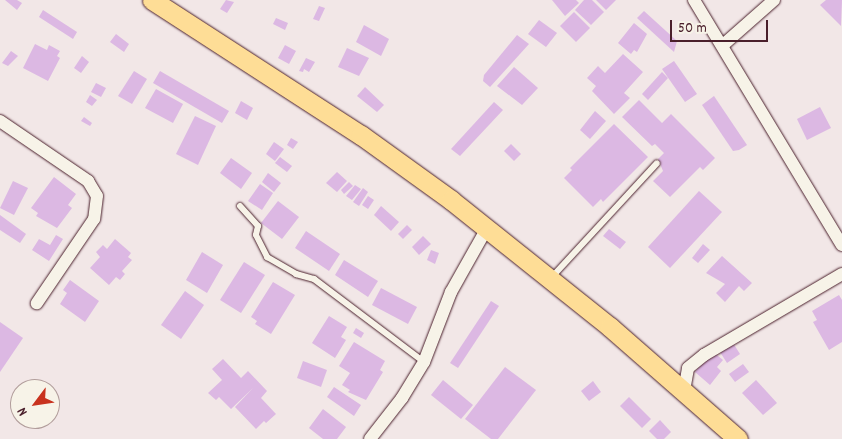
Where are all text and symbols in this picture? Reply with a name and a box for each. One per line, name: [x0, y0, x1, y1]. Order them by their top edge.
scale bar: [672, 10, 770, 42]
text: 50 m: [678, 18, 707, 40]
north arrow: [10, 379, 60, 429]
text: N: [13, 403, 33, 419]

